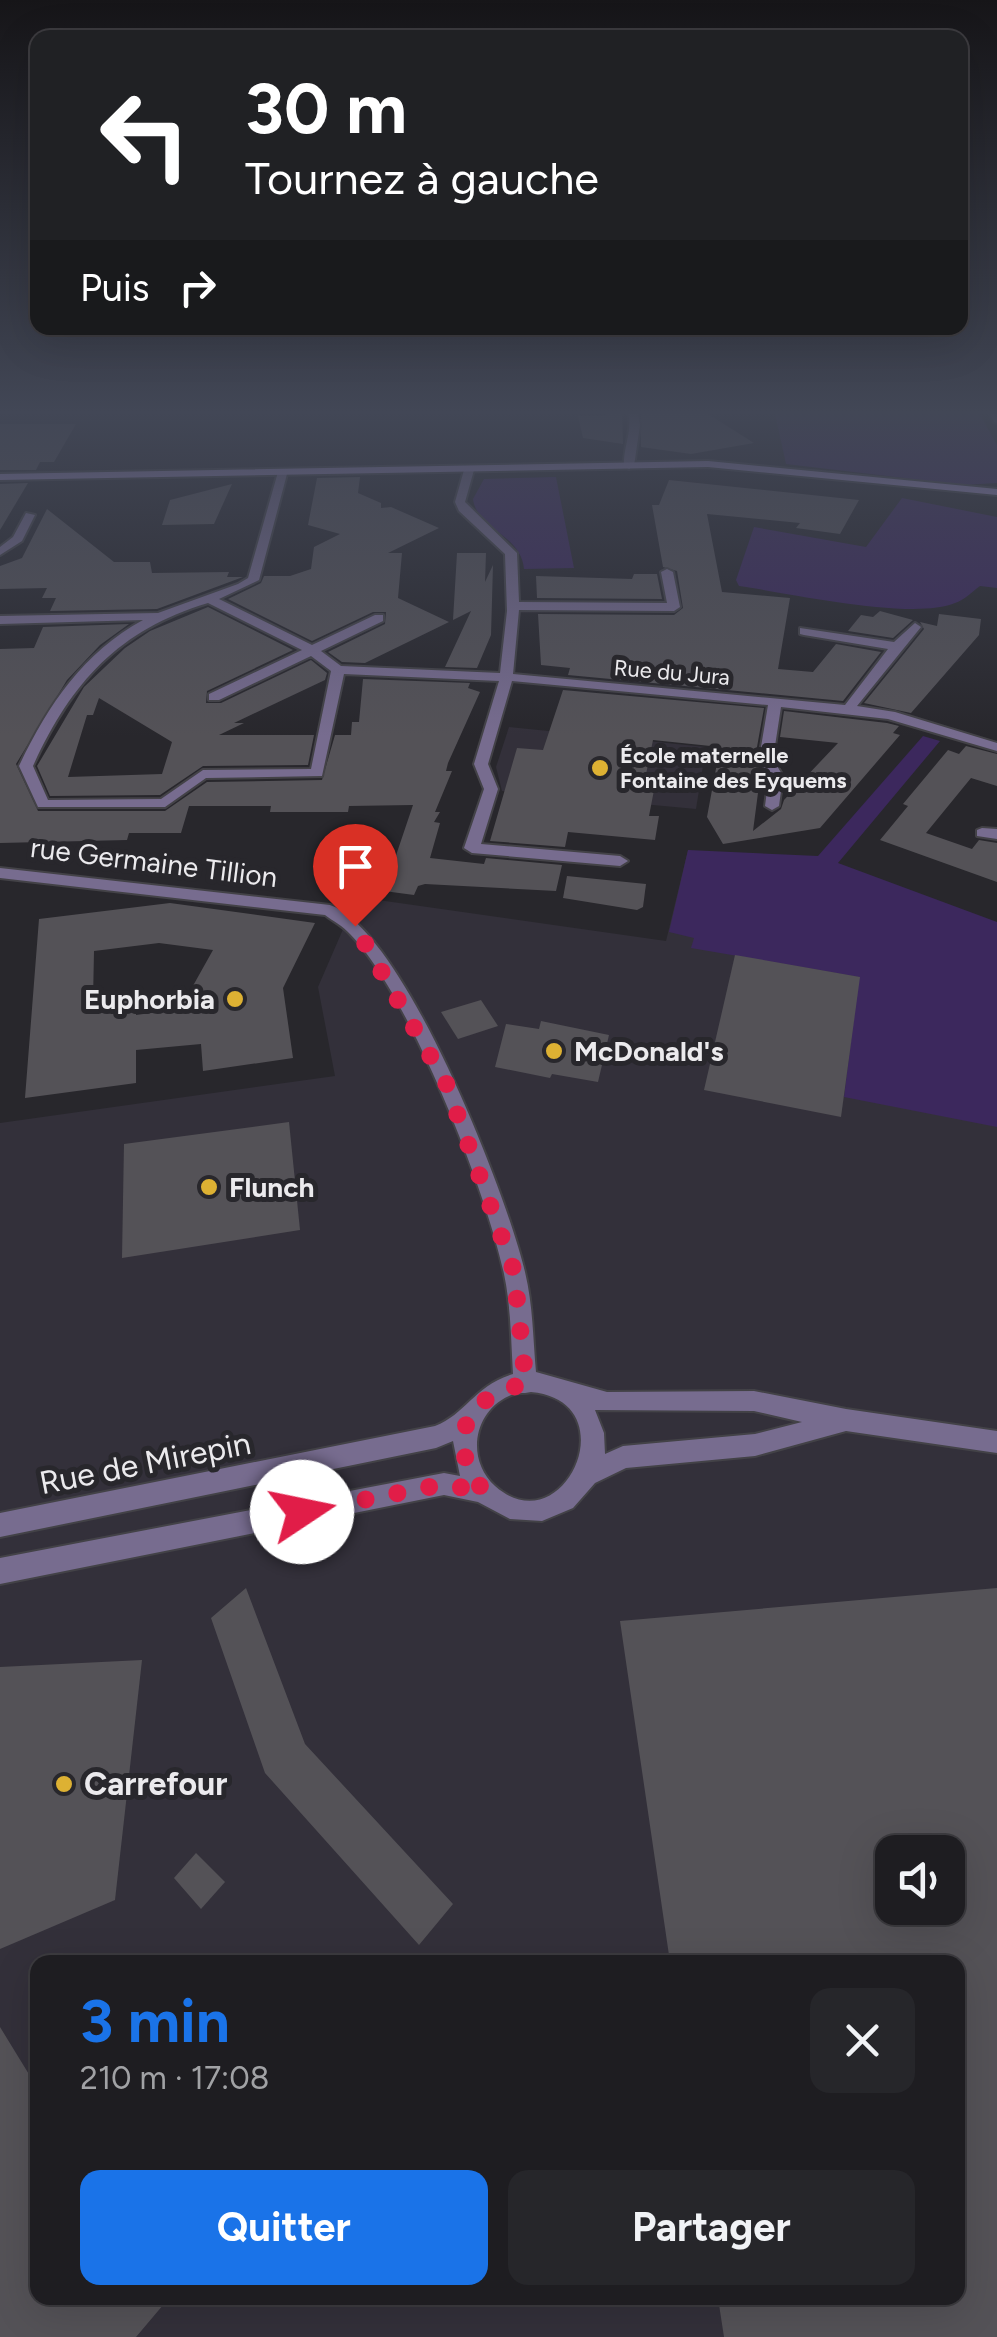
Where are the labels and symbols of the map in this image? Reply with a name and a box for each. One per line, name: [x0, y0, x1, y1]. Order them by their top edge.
street label: Rue du Jura: [613, 654, 731, 691]
place label: École maternelle Fontaine des Eyquems: [620, 742, 847, 794]
marker: École maternelle Fontaine des Eyquems: [589, 757, 611, 779]
pin: [313, 824, 398, 927]
street label: rue Germaine Tillion: [29, 830, 279, 894]
place label: Euphorbia: [84, 982, 215, 1016]
marker: Euphorbia: [224, 988, 246, 1010]
place label: McDonald's: [574, 1034, 723, 1068]
marker: McDonald's: [543, 1040, 565, 1062]
place label: Flunch: [229, 1170, 314, 1204]
marker: Flunch: [198, 1176, 220, 1198]
street label: Rue de Mirepin: [36, 1424, 254, 1502]
position arrow: [250, 1460, 354, 1564]
place label: Carrefour: [84, 1765, 227, 1803]
marker: Carrefour: [53, 1773, 75, 1795]

